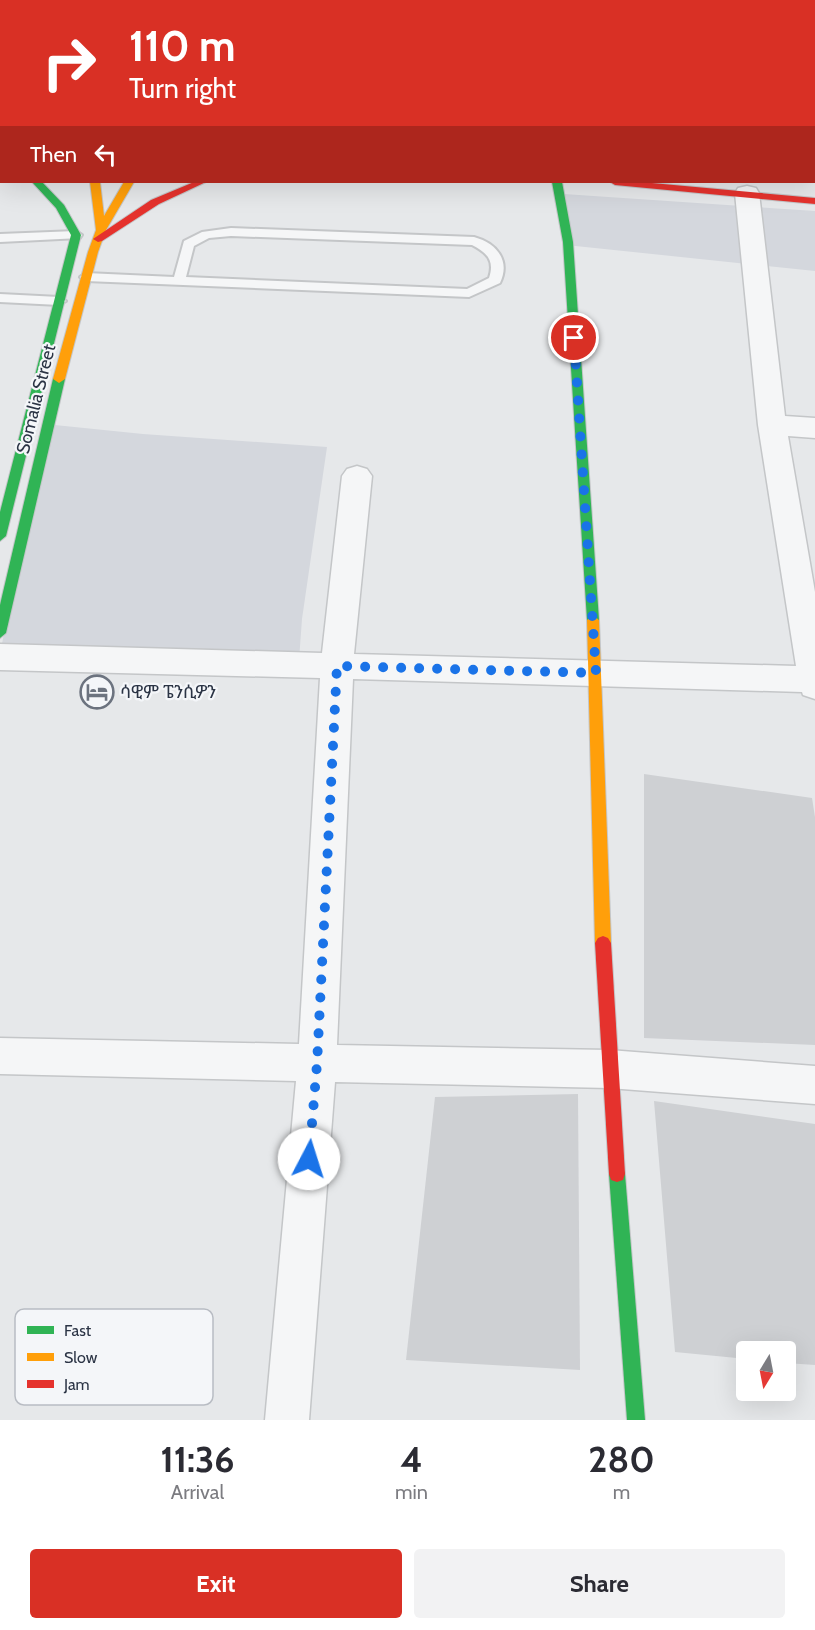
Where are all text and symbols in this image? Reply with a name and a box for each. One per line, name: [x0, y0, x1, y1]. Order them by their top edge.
text: 110 m: [129, 20, 236, 72]
icon: right: [30, 24, 108, 102]
text: Turn right: [129, 72, 236, 105]
icon: left: [89, 138, 122, 171]
text: Then: [30, 141, 77, 168]
pin: [548, 312, 599, 363]
icon: arrive: [557, 321, 590, 354]
street label: Somalia Street: [12, 342, 60, 456]
hotel icon: ሳዊም ፔንሲዎን: [79, 674, 115, 710]
place label: ሳዊም ፔንሲዎን: [120, 681, 216, 703]
position arrow: [277, 1127, 341, 1191]
legend: [15, 1309, 213, 1405]
text: Fast: [64, 1321, 92, 1340]
north arrow: [736, 1341, 796, 1401]
map controls: [736, 1341, 796, 1401]
text: Slow: [64, 1348, 98, 1367]
text: Jam: [63, 1375, 90, 1394]
text: 11:36: [160, 1437, 235, 1481]
text: 4: [400, 1437, 423, 1481]
text: 280: [588, 1437, 655, 1481]
text: Arrival: [171, 1480, 224, 1504]
text: min: [395, 1480, 428, 1504]
text: m: [613, 1480, 630, 1504]
button: Exit: [30, 1549, 402, 1618]
button: Share: [414, 1549, 785, 1618]

